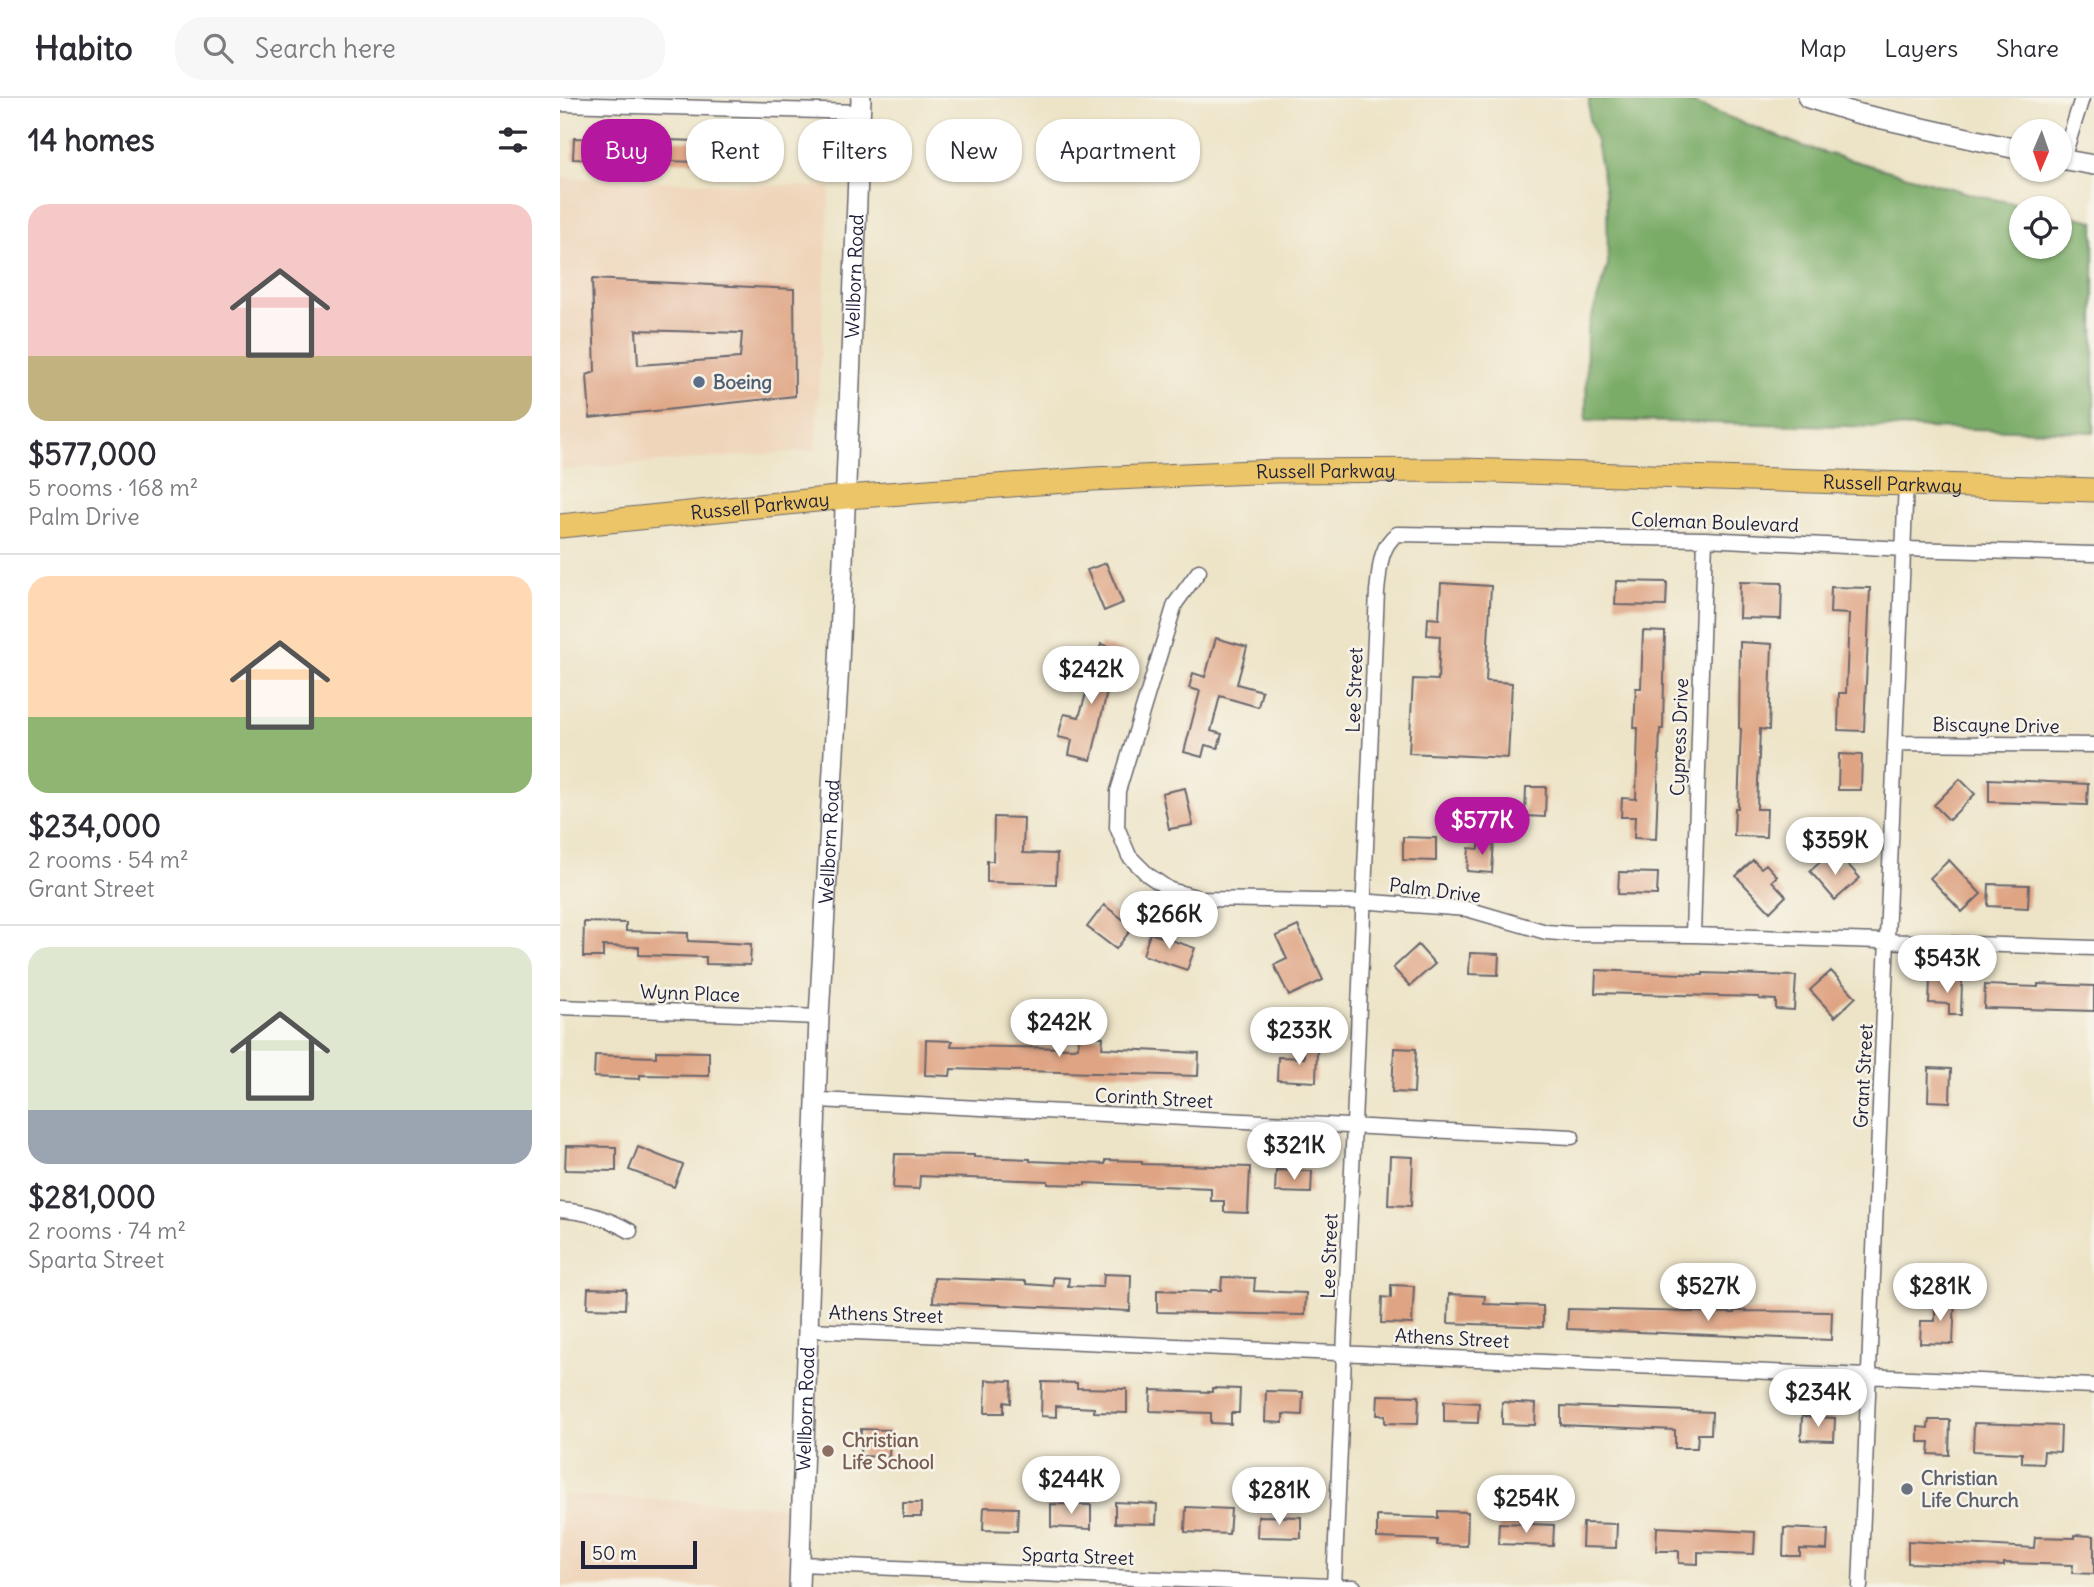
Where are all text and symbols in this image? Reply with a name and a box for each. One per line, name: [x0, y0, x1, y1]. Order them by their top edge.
search box: [175, 17, 665, 80]
text: Habito: [35, 27, 133, 69]
icon: search: [199, 29, 237, 67]
text: Search here: [255, 32, 396, 65]
text: Map: [1800, 33, 1846, 63]
text: Layers: [1884, 33, 1958, 63]
text: Share: [1996, 33, 2059, 63]
chip: Buy: [581, 119, 672, 182]
chip: Rent: [686, 119, 784, 182]
chip: Filters: [798, 119, 912, 182]
chip: New: [926, 119, 1022, 182]
chip: Apartment: [1036, 119, 1200, 182]
north arrow: [2009, 119, 2072, 182]
map controls: [2009, 119, 2072, 259]
text: 14 homes: [28, 121, 155, 159]
icon: filters: [494, 121, 532, 159]
button: locate: [2009, 196, 2072, 259]
street label: Wellborn Road: [840, 214, 868, 339]
icon: home: [217, 250, 343, 376]
place label: Boeing: [713, 370, 772, 394]
marker: Boeing: [691, 374, 707, 390]
text: $577,000: [28, 435, 157, 473]
street label: Russell Parkway: [1255, 458, 1396, 484]
street label: Russell Parkway: [1822, 469, 1963, 498]
text: 5 rooms · 168 m²: [28, 473, 198, 502]
street label: Russell Parkway: [689, 487, 831, 525]
text: Palm Drive: [28, 502, 140, 531]
street label: Coleman Boulevard: [1631, 507, 1799, 537]
icon: home: [217, 622, 343, 748]
pin: $242K: [1042, 646, 1140, 706]
street label: Lee Street: [1341, 647, 1367, 733]
text: $242K: [1058, 654, 1124, 683]
street label: Cypress Drive: [1665, 678, 1693, 796]
street label: Biscayne Drive: [1932, 712, 2060, 738]
street label: Wellborn Road: [813, 779, 844, 904]
pin: $577K: [1433, 798, 1531, 857]
text: $577K: [1451, 805, 1513, 834]
text: $234,000: [28, 807, 161, 845]
pin: $359K: [1786, 818, 1884, 877]
text: $359K: [1802, 825, 1868, 854]
text: 2 rooms · 54 m²: [28, 845, 189, 874]
street label: Palm Drive: [1388, 872, 1482, 908]
text: Grant Street: [28, 874, 155, 903]
pin: $266K: [1120, 892, 1218, 951]
text: $266K: [1136, 899, 1202, 928]
pin: $543K: [1898, 936, 1996, 995]
text: $543K: [1914, 943, 1980, 972]
street label: Wynn Place: [640, 979, 740, 1007]
icon: home: [217, 993, 343, 1119]
pin: $242K: [1010, 1000, 1108, 1059]
text: $242K: [1026, 1007, 1092, 1036]
pin: $233K: [1250, 1007, 1348, 1067]
text: $233K: [1266, 1015, 1332, 1044]
street label: Grant Street: [1848, 1023, 1878, 1129]
street label: Corinth Street: [1094, 1083, 1214, 1113]
pin: $321K: [1245, 1122, 1343, 1182]
text: $321K: [1263, 1130, 1325, 1159]
text: $281,000: [28, 1178, 156, 1216]
street label: Lee Street: [1316, 1213, 1342, 1299]
text: 2 rooms · 74 m²: [28, 1216, 186, 1245]
text: Sparta Street: [28, 1245, 164, 1274]
pin: $527K: [1659, 1264, 1757, 1323]
pin: $281K: [1891, 1264, 1989, 1323]
text: $527K: [1676, 1271, 1740, 1300]
text: $281K: [1909, 1271, 1971, 1300]
street label: Athens Street: [828, 1300, 944, 1328]
street label: Athens Street: [1394, 1323, 1510, 1353]
street label: Wellborn Road: [791, 1347, 819, 1472]
pin: $234K: [1769, 1370, 1867, 1429]
text: $234K: [1785, 1377, 1851, 1406]
place label: Christian Life School: [842, 1428, 934, 1474]
marker: Christian Life School: [820, 1443, 836, 1459]
pin: $244K: [1022, 1456, 1120, 1516]
text: $244K: [1038, 1464, 1104, 1493]
place label: Christian Life Church: [1921, 1466, 2019, 1512]
pin: $281K: [1230, 1468, 1328, 1527]
text: $281K: [1248, 1475, 1310, 1504]
pin: $254K: [1477, 1476, 1575, 1535]
marker: Christian Life Church: [1899, 1481, 1915, 1497]
text: $254K: [1493, 1483, 1559, 1512]
scale bar: [581, 1538, 696, 1570]
text: 50 m: [592, 1541, 637, 1565]
street label: Sparta Street: [1021, 1542, 1135, 1570]

